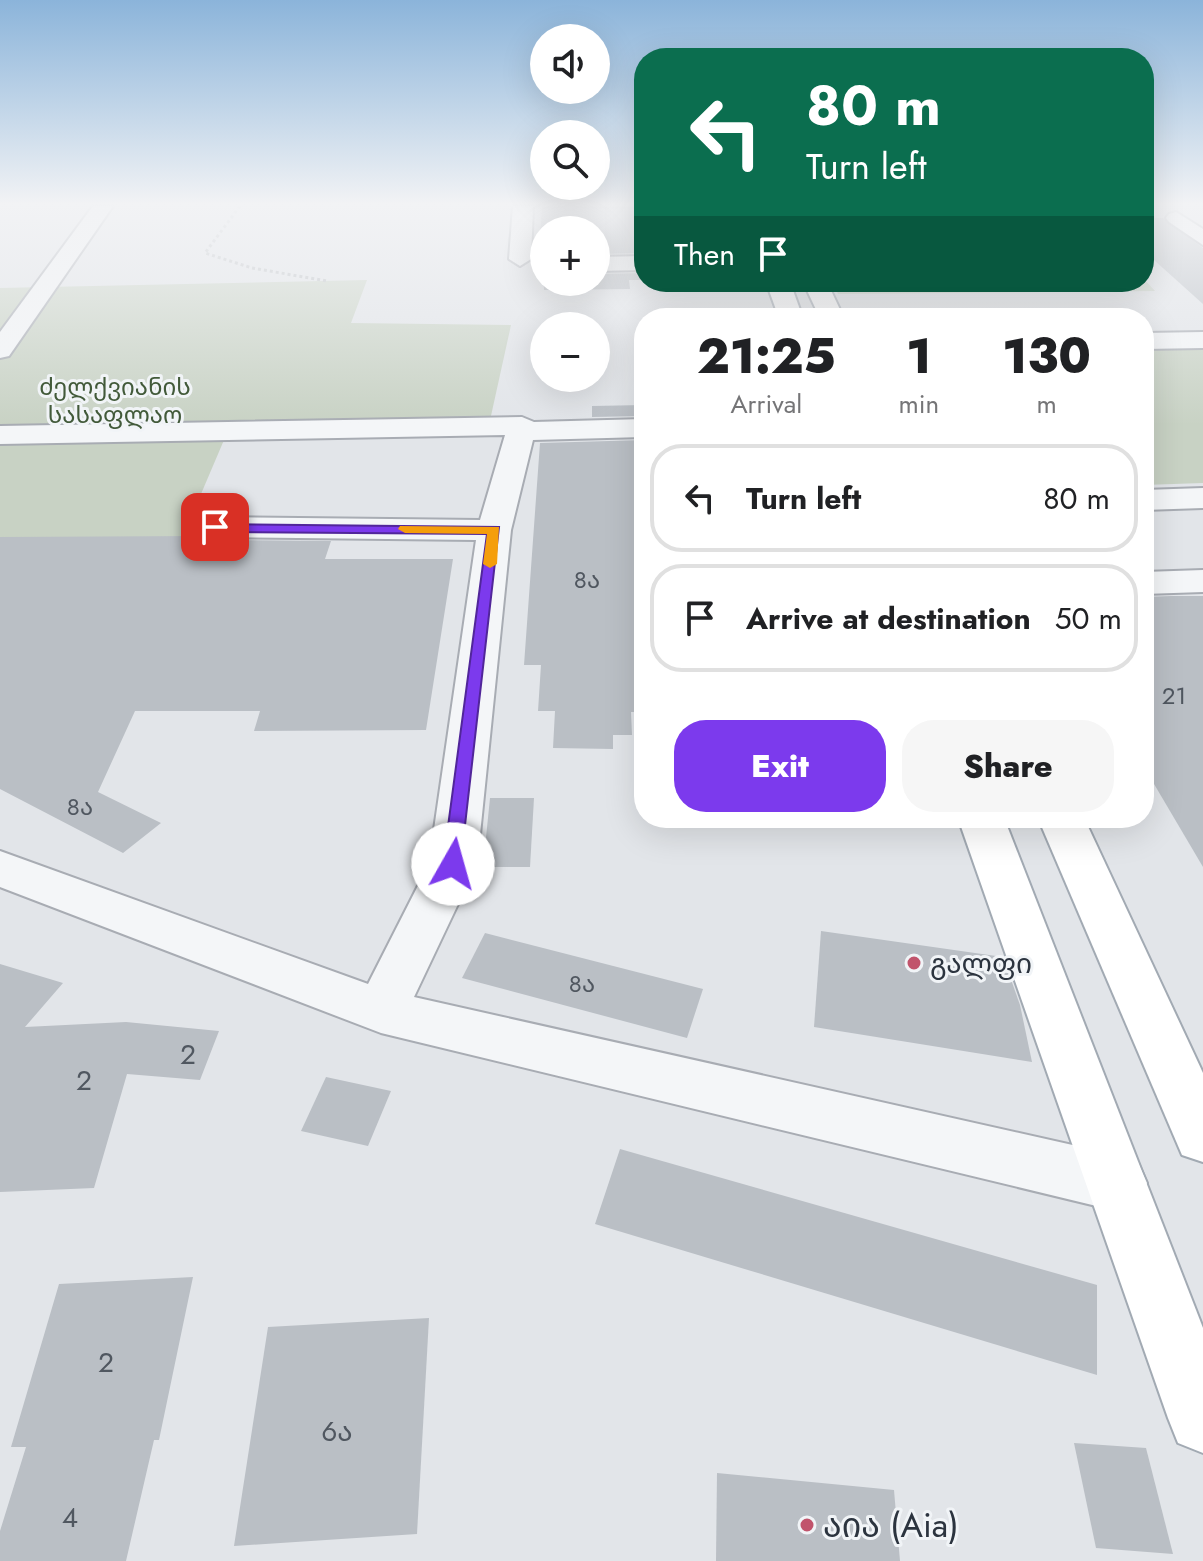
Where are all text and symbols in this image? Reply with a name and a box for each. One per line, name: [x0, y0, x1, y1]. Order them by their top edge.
map controls: [530, 24, 610, 392]
button: sound: [530, 24, 610, 104]
text: 80 m: [806, 65, 941, 146]
icon: left: [674, 80, 778, 184]
button: search: [530, 120, 610, 200]
text: Turn left: [806, 140, 927, 192]
button: +: [530, 216, 610, 296]
icon: arrive: [751, 232, 795, 276]
text: Then: [674, 233, 735, 276]
button: −: [530, 312, 610, 392]
text: 21:25: [697, 322, 836, 391]
text: 1: [906, 322, 932, 391]
text: 130: [1002, 322, 1091, 391]
park label: ძელქვიანის სასაფლაო: [39, 369, 191, 432]
text: Arrival: [730, 385, 802, 423]
text: min: [899, 385, 939, 423]
text: m: [1036, 385, 1057, 423]
icon: left: [678, 476, 722, 520]
text: Turn left: [746, 477, 861, 520]
text: 80 m: [1043, 477, 1110, 520]
pin: [181, 493, 249, 561]
icon: arrive: [193, 505, 237, 549]
house number: 8ა: [574, 562, 600, 597]
icon: arrive: [678, 596, 722, 640]
text: Arrive at destination: [746, 597, 1031, 640]
text: 50 m: [1055, 597, 1122, 640]
house number: 21: [1162, 678, 1186, 713]
button: Exit: [674, 720, 886, 812]
button: Share: [902, 720, 1114, 812]
house number: 8ა: [67, 789, 93, 824]
position arrow: [411, 822, 495, 906]
place label: გალფი: [930, 943, 1032, 984]
marker: გალფი: [905, 954, 923, 972]
house number: 8ა: [569, 966, 595, 1001]
house number: 2: [180, 1034, 196, 1075]
house number: 2: [76, 1060, 92, 1101]
house number: 2: [98, 1342, 114, 1383]
house number: 6ა: [321, 1411, 353, 1452]
house number: 4: [62, 1497, 78, 1538]
place label: აია (Aia): [823, 1501, 959, 1550]
marker: აია (Aia): [798, 1516, 816, 1534]

